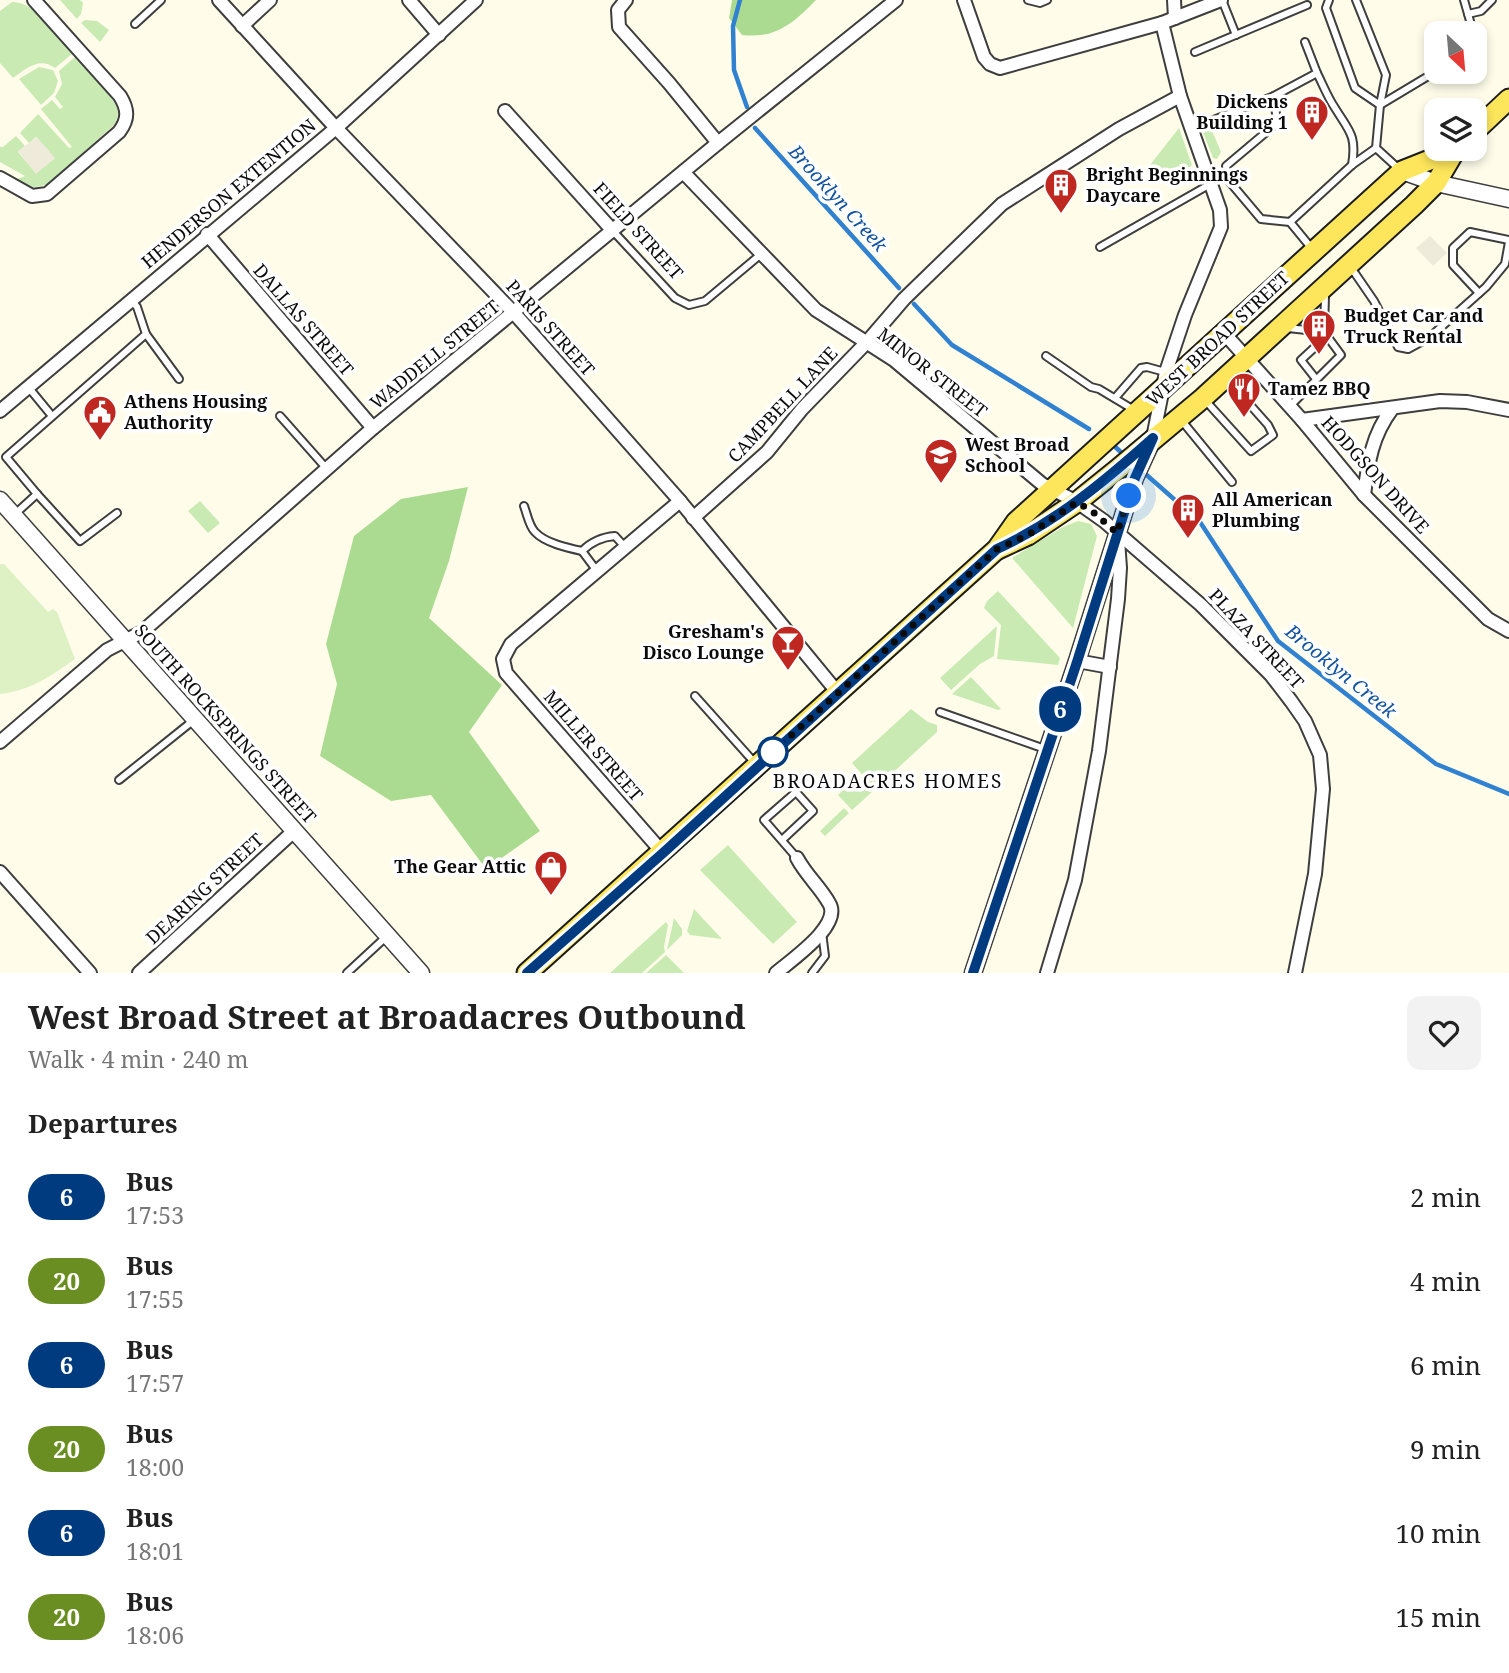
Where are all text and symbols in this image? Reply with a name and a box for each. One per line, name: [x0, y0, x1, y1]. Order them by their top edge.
north arrow: [1424, 21, 1488, 84]
map controls: [1424, 21, 1487, 161]
place label: Dickens Building 1: [1196, 89, 1288, 134]
building icon: Dickens Building 1: [1293, 93, 1331, 142]
button: layers: [1424, 98, 1487, 161]
street label: HENDERSON EXTENTION: [136, 113, 321, 273]
water label: Brooklyn Creek: [782, 138, 894, 258]
place label: Bright Beginnings Daycare: [1086, 162, 1248, 207]
building icon: Bright Beginnings Daycare: [1042, 166, 1080, 215]
street label: FIELD STREET: [589, 177, 689, 284]
street label: DALLAS STREET: [249, 258, 359, 380]
street label: WEST BROAD STREET: [1141, 266, 1294, 411]
street label: PARIS STREET: [501, 274, 600, 380]
street label: WADDELL STREET: [364, 294, 504, 414]
place label: Budget Car and Truck Rental: [1344, 303, 1484, 348]
building icon: Budget Car and Truck Rental: [1300, 307, 1338, 356]
street label: MINOR STREET: [873, 322, 992, 423]
street label: CAMPBELL LANE: [722, 341, 842, 468]
restaurant icon: Tamez BBQ: [1225, 370, 1263, 419]
place label: Tamez BBQ: [1268, 376, 1371, 400]
place label: Athens Housing Authority: [124, 389, 268, 434]
public building icon: Athens Housing Authority: [81, 393, 119, 442]
street label: HODGSON DRIVE: [1317, 411, 1435, 538]
place label: West Broad School: [965, 432, 1069, 477]
school or university icon: West Broad School: [922, 436, 960, 485]
your location: [1111, 478, 1146, 513]
place label: All American Plumbing: [1212, 487, 1333, 532]
building icon: All American Plumbing: [1169, 491, 1207, 540]
street label: PLAZA STREET: [1204, 583, 1309, 694]
water label: Brooklyn Creek: [1279, 618, 1403, 725]
street label: SOUTH ROCKSPRINGS STREET: [130, 619, 322, 828]
place label: Gresham's Disco Lounge: [643, 619, 764, 664]
bar icon: Gresham's Disco Lounge: [769, 623, 807, 672]
street label: MILLER STREET: [539, 685, 649, 806]
line badge: 6: [1037, 686, 1083, 732]
text: 6: [1053, 692, 1067, 725]
unlabelled marker: [758, 737, 788, 767]
district label: BROADACRES HOMES: [773, 768, 1003, 794]
street label: DEARING STREET: [140, 828, 268, 949]
shop icon: The Gear Attic: [532, 848, 570, 897]
place label: The Gear Attic: [394, 854, 526, 878]
text: West Broad Street at Broadacres Outbound: [28, 994, 746, 1039]
button: heart: [1407, 996, 1481, 1070]
text: Walk · 4 min · 240 m: [28, 1043, 248, 1075]
text: Departures: [28, 1105, 178, 1141]
text: Bus: [126, 1163, 173, 1199]
text: 2 min: [1410, 1179, 1481, 1215]
text: 6: [60, 1180, 73, 1213]
text: 17:53: [126, 1199, 184, 1231]
text: Bus: [126, 1247, 173, 1283]
text: 4 min: [1410, 1263, 1481, 1299]
text: 20: [53, 1264, 80, 1297]
text: 17:55: [126, 1283, 184, 1315]
text: Bus: [126, 1331, 173, 1367]
text: 6 min: [1410, 1347, 1481, 1383]
text: 6: [60, 1348, 73, 1381]
text: 17:57: [126, 1367, 184, 1399]
text: Bus: [126, 1415, 173, 1451]
text: 9 min: [1410, 1431, 1481, 1467]
text: 20: [53, 1432, 80, 1465]
text: 18:00: [126, 1451, 184, 1483]
text: Bus: [126, 1499, 173, 1535]
text: 10 min: [1396, 1515, 1481, 1551]
text: 6: [60, 1516, 73, 1549]
text: 18:01: [126, 1535, 184, 1567]
text: Bus: [126, 1583, 173, 1619]
text: 15 min: [1396, 1599, 1481, 1635]
text: 20: [53, 1600, 80, 1633]
text: 18:06: [126, 1619, 184, 1651]

